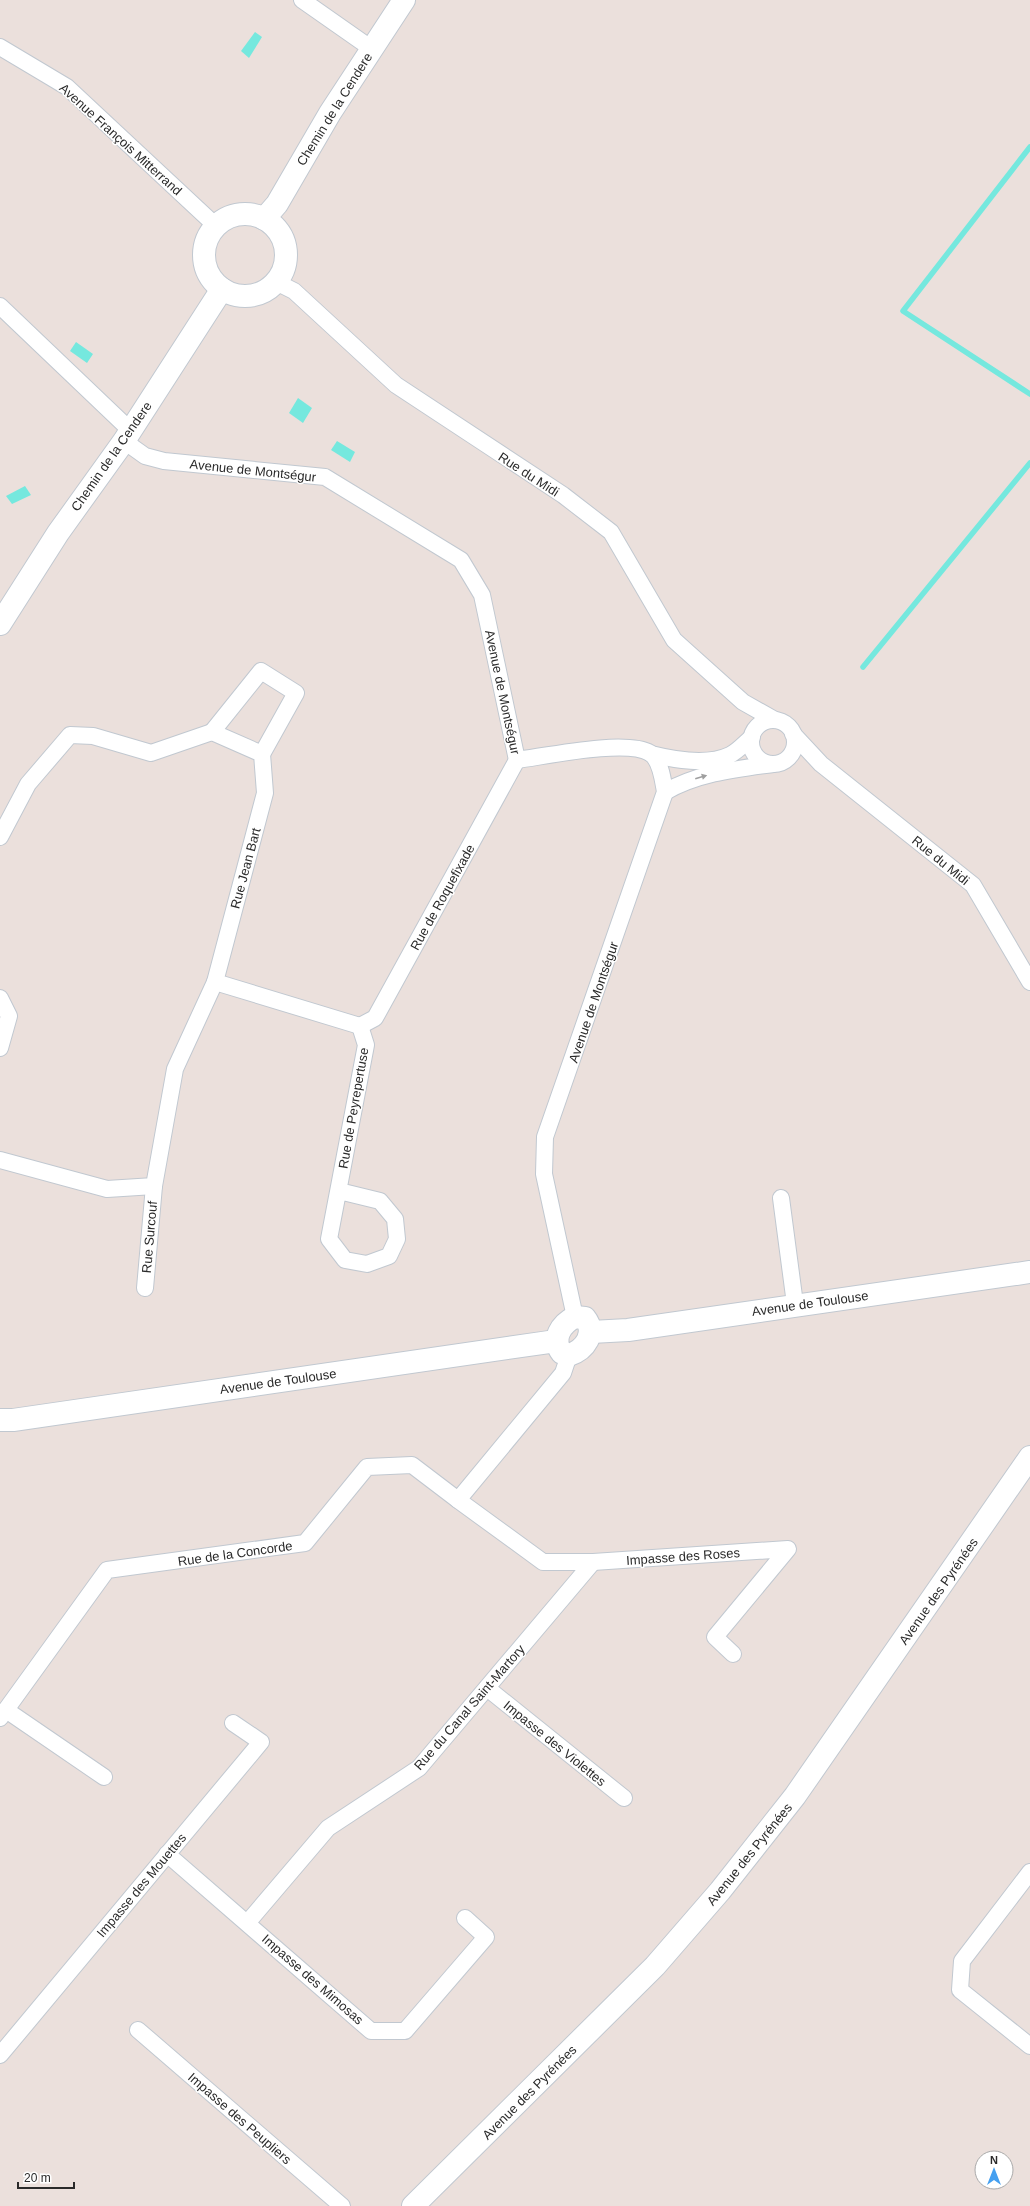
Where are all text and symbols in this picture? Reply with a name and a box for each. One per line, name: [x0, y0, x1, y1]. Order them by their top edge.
street label: Chemin de la Cendere: [294, 50, 375, 168]
street label: Avenue François Mitterrand: [56, 80, 185, 198]
street label: Chemin de la Cendere: [68, 399, 155, 514]
street label: Rue du Midi: [496, 449, 562, 500]
street label: Avenue de Montségur: [189, 456, 318, 485]
street label: Avenue de Montségur: [482, 628, 523, 756]
one-way arrow: [695, 773, 707, 779]
street label: Rue Jean Bart: [227, 826, 264, 910]
street label: Rue du Midi: [909, 833, 972, 888]
street label: Rue de Roquefixade: [407, 842, 478, 953]
street label: Avenue de Montségur: [566, 939, 621, 1065]
street label: Rue de Peyrepertuse: [335, 1046, 372, 1170]
street label: Rue Surcouf: [139, 1200, 160, 1274]
street label: Avenue de Toulouse: [751, 1288, 869, 1319]
street label: Avenue de Toulouse: [219, 1366, 337, 1397]
street label: Avenue des Pyrénées: [896, 1535, 981, 1648]
street label: Rue de la Concorde: [177, 1538, 293, 1569]
street label: Impasse des Roses: [626, 1545, 741, 1568]
street label: Rue du Canal Saint-Martory: [411, 1641, 528, 1773]
street label: Impasse des Violettes: [501, 1698, 609, 1789]
street label: Avenue des Pyrénées: [704, 1800, 795, 1908]
street label: Impasse des Mouettes: [94, 1830, 189, 1940]
street label: Impasse des Mimosas: [259, 1931, 367, 2028]
street label: Avenue des Pyrénées: [479, 2042, 580, 2143]
street label: Impasse des Peupliers: [185, 2070, 295, 2168]
north arrow: [974, 2150, 1014, 2190]
text: N: [990, 2154, 998, 2166]
scale bar: [18, 2164, 74, 2190]
text: 20 m: [24, 2171, 51, 2185]

